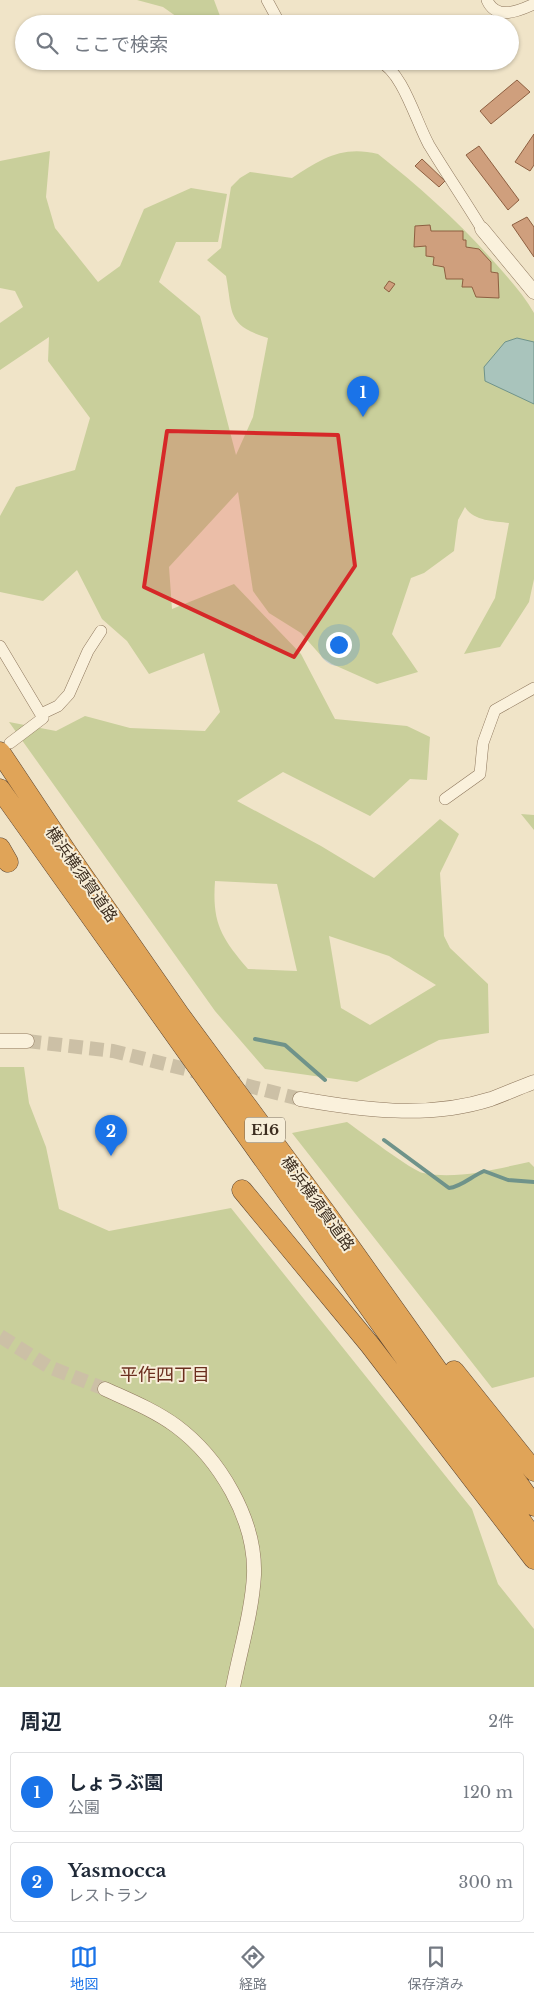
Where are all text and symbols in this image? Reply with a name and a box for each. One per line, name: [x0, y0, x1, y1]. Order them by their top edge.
search box: [15, 15, 519, 70]
icon: search: [33, 29, 61, 57]
text: ここで検索: [73, 33, 168, 56]
pin: 1: [347, 376, 379, 417]
your location: [326, 632, 352, 658]
street label: 横浜横須賀道路: [42, 822, 122, 926]
pin: 2: [95, 1115, 127, 1156]
road number: E16: [245, 1118, 285, 1142]
street label: 横浜横須賀道路: [277, 1152, 359, 1254]
district label: 平作四丁目: [120, 1364, 210, 1386]
text: 周辺: [20, 1709, 62, 1735]
text: 2件: [488, 1711, 514, 1731]
text: しょうぶ園: [68, 1771, 163, 1794]
text: 1: [34, 1782, 40, 1802]
text: 120 m: [463, 1782, 513, 1802]
text: 公園: [68, 1797, 100, 1817]
text: Yasmocca: [68, 1859, 166, 1882]
text: 2: [32, 1872, 42, 1892]
text: 300 m: [459, 1872, 513, 1892]
text: レストラン: [68, 1885, 148, 1905]
tab: 地図: [70, 1943, 98, 1993]
tab: 経路: [239, 1943, 267, 1993]
tab: 保存済み: [408, 1943, 464, 1993]

